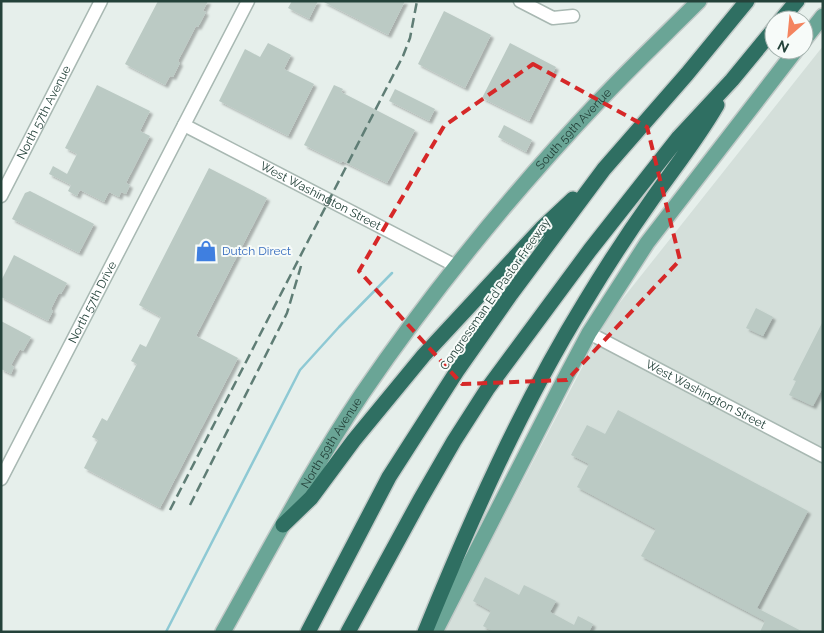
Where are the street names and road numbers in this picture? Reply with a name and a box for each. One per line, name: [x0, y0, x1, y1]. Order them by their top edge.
street label: North 57th Avenue: [14, 63, 74, 162]
street label: South 59th Avenue: [533, 86, 614, 173]
street label: West Washington Street: [258, 159, 383, 233]
street label: Congressman Ed Pastor Freeway: [437, 215, 553, 373]
street label: North 57th Drive: [65, 259, 119, 346]
street label: West Washington Street: [643, 357, 768, 432]
street label: North 59th Avenue: [298, 395, 365, 491]

